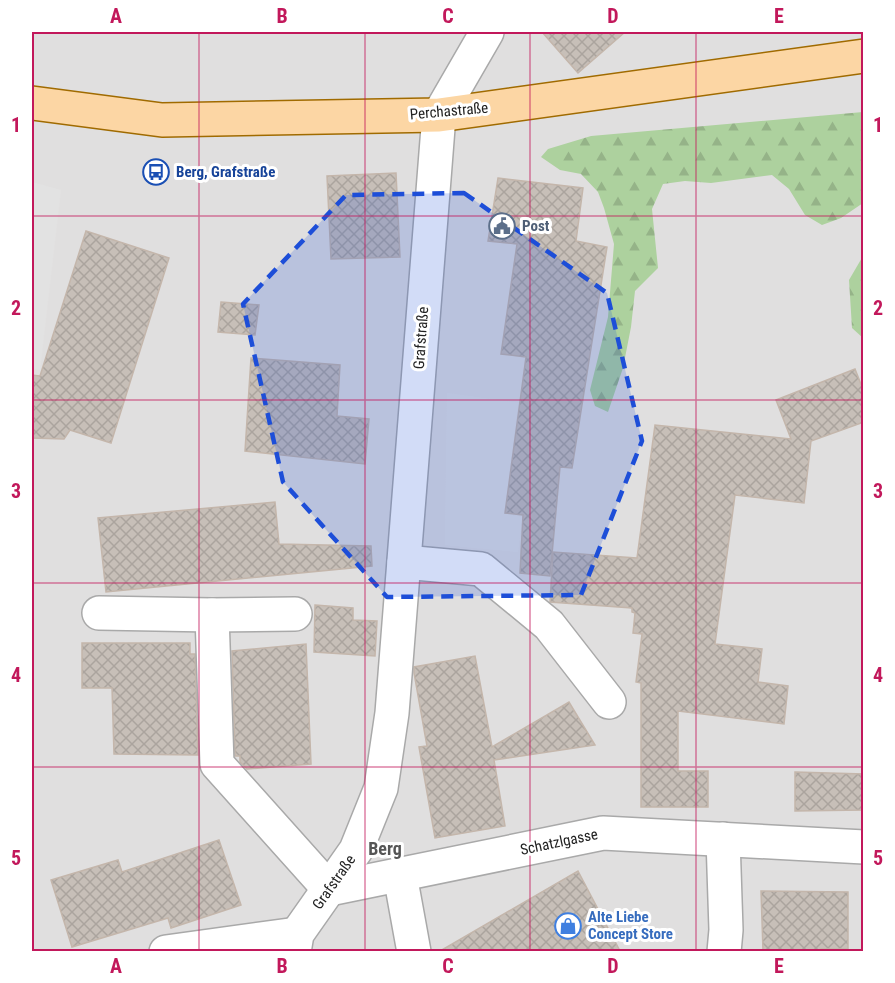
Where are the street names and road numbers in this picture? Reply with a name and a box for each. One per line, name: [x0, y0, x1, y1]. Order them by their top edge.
street label: Perchastraße: [409, 99, 489, 123]
street label: Grafstraße: [410, 306, 432, 370]
street label: Schatzlgasse: [519, 825, 599, 859]
street label: Grafstraße: [309, 851, 359, 913]

